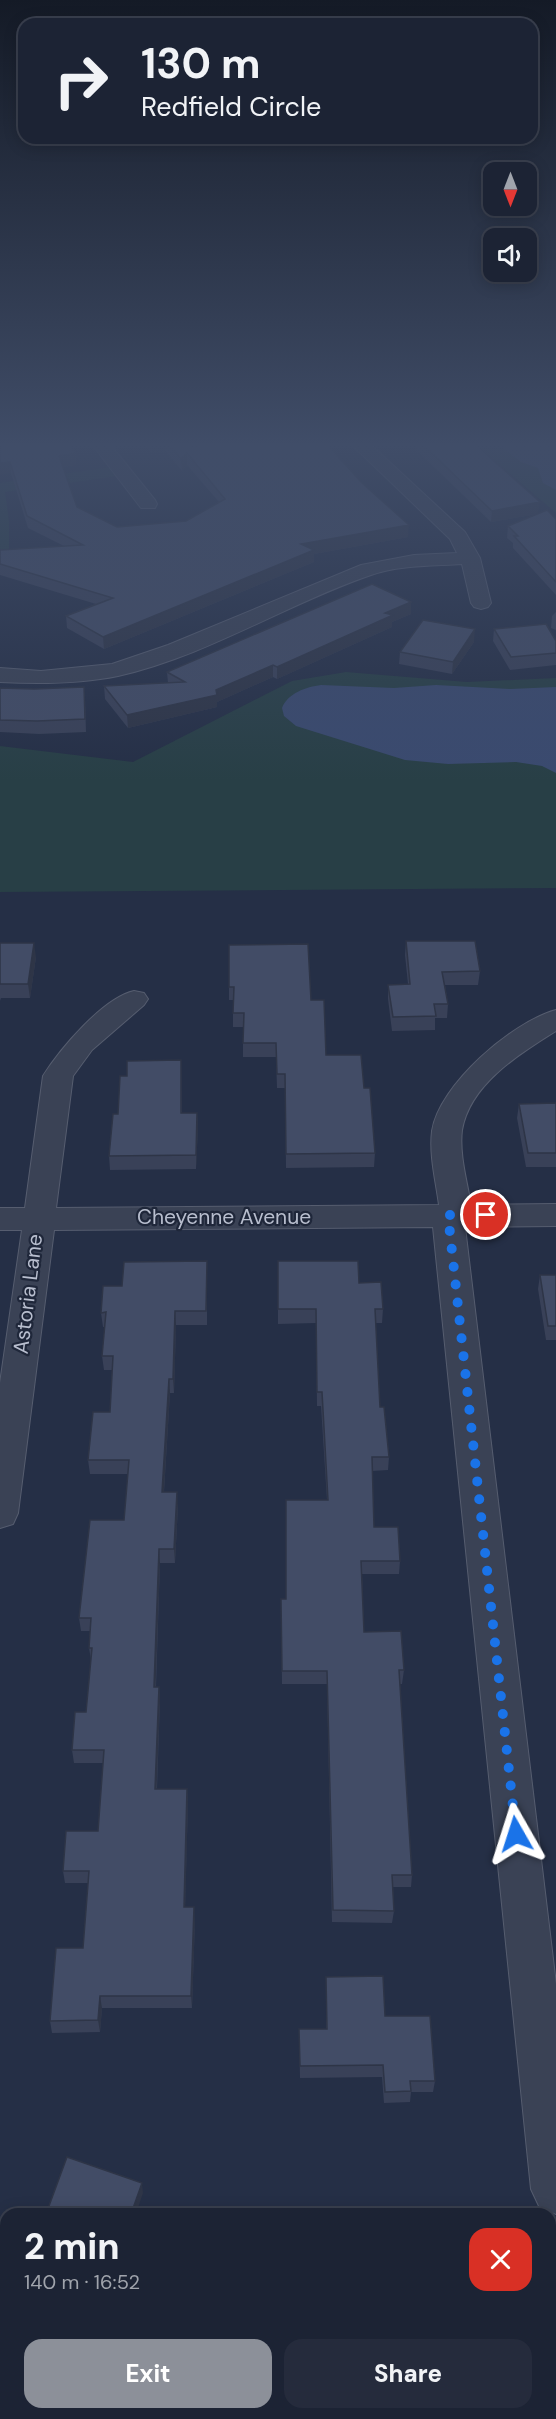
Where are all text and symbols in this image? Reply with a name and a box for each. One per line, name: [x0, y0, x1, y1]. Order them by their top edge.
text: 130 m: [141, 36, 261, 91]
icon: right: [42, 42, 120, 120]
text: Redfield Circle: [141, 89, 321, 124]
north arrow: [483, 162, 537, 216]
map controls: [483, 162, 537, 282]
button: sound: [483, 228, 537, 282]
pin: [460, 1189, 511, 1240]
icon: arrive: [469, 1198, 502, 1231]
street label: Cheyenne Avenue: [137, 1203, 311, 1231]
street label: Astoria Lane: [7, 1232, 49, 1356]
position arrow: [484, 1802, 548, 1866]
text: 2 min: [24, 2223, 120, 2270]
button: close: [469, 2228, 532, 2291]
text: 140 m · 16:52: [24, 2269, 140, 2295]
button: Exit: [24, 2339, 272, 2408]
button: Share: [284, 2339, 532, 2408]

